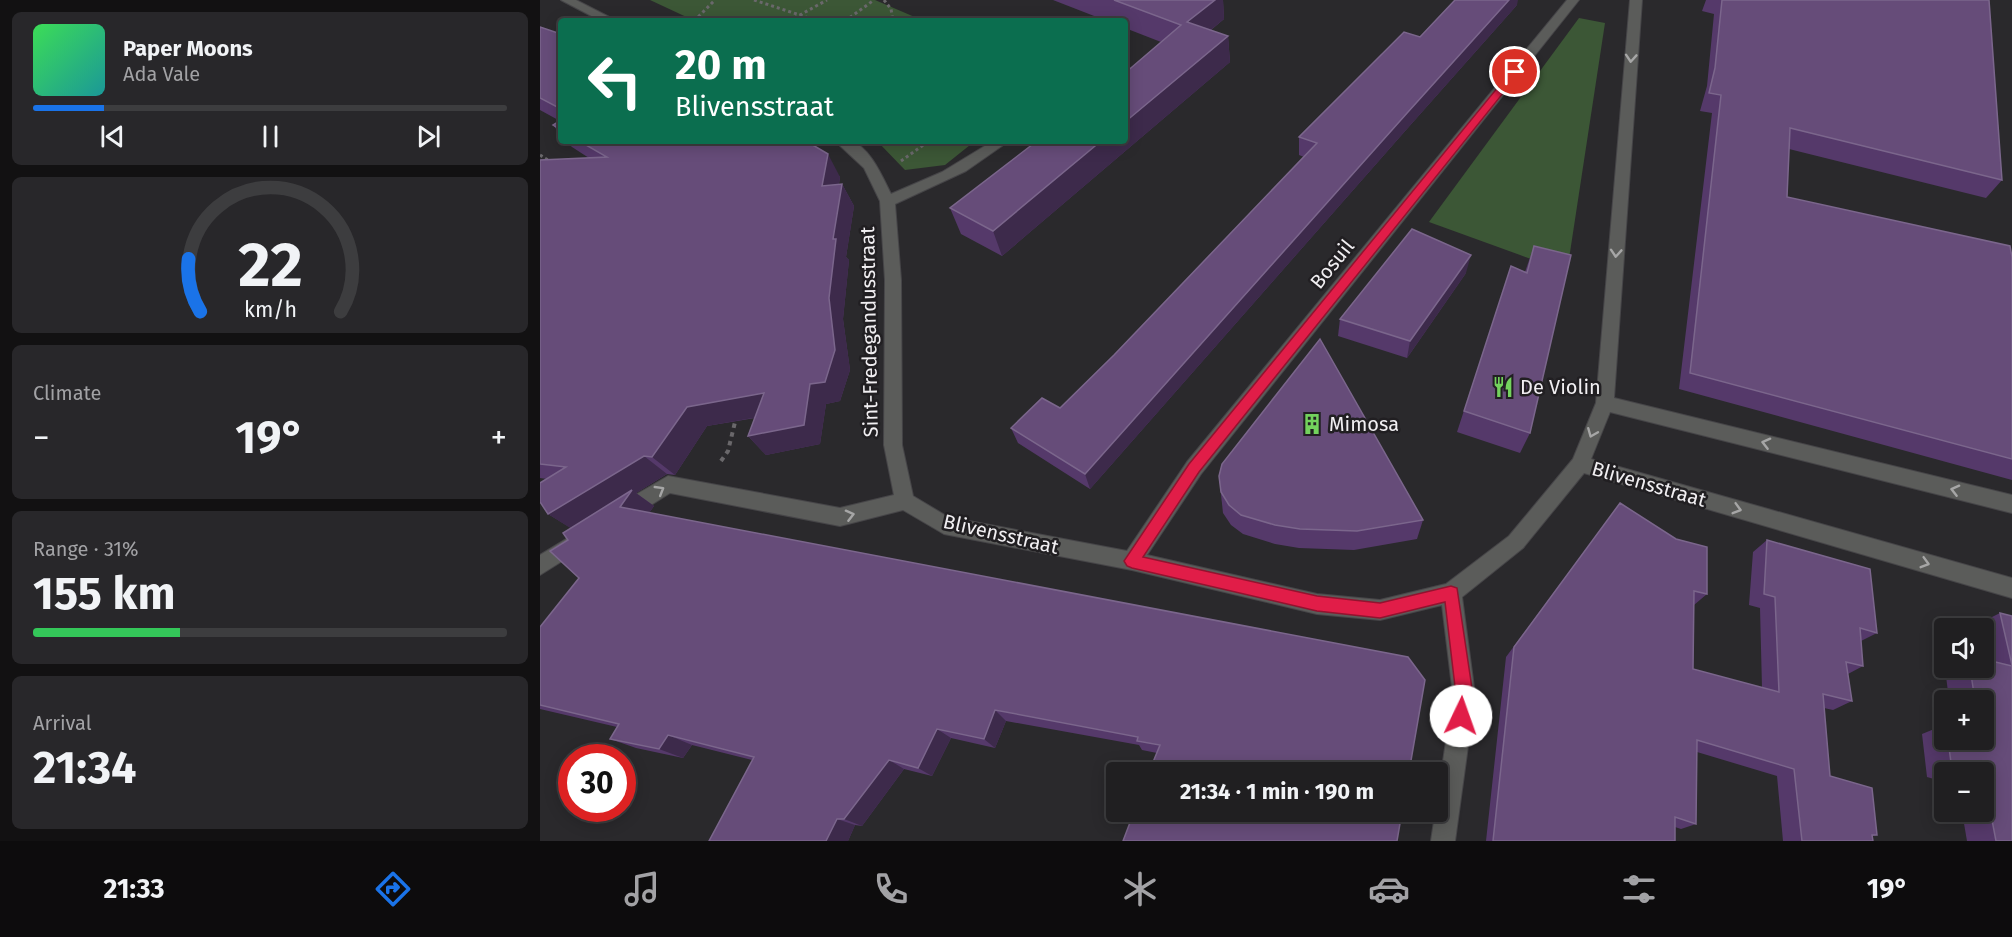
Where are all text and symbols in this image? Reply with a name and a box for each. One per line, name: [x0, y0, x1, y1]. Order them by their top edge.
text: Paper Moons: [123, 35, 253, 62]
text: 20 m: [675, 40, 767, 90]
icon: left: [576, 42, 654, 120]
pin: [1489, 46, 1540, 97]
one-way arrow: [1625, 54, 1638, 63]
icon: arrive: [1498, 55, 1531, 88]
text: Ada Vale: [123, 62, 200, 86]
text: Blivensstraat: [675, 91, 834, 123]
icon: previous: [96, 120, 129, 153]
icon: pause: [254, 120, 287, 153]
icon: next: [412, 120, 445, 153]
street label: Sint-Fredegandusstraat: [855, 226, 883, 437]
text: 22: [238, 228, 302, 303]
street label: Bosuil: [1305, 234, 1359, 293]
one-way arrow: [1610, 248, 1623, 257]
text: km/h: [243, 298, 297, 324]
restaurant icon: De Violin: [1491, 375, 1515, 399]
place label: De Violin: [1520, 375, 1601, 399]
text: Climate: [33, 381, 101, 405]
text: 19°: [235, 411, 305, 465]
building icon: Mimosa: [1300, 412, 1324, 436]
place label: Mimosa: [1329, 412, 1399, 436]
text: −: [33, 418, 50, 458]
text: +: [491, 418, 507, 458]
one-way arrow: [1587, 427, 1599, 438]
one-way arrow: [1761, 437, 1771, 450]
street label: Blivensstraat: [1589, 456, 1710, 512]
one-way arrow: [1950, 484, 1960, 497]
one-way arrow: [654, 485, 664, 497]
one-way arrow: [1731, 502, 1742, 514]
one-way arrow: [845, 509, 855, 522]
street label: Blivensstraat: [941, 509, 1062, 559]
text: Range · 31%: [33, 537, 139, 561]
one-way arrow: [1919, 556, 1930, 568]
text: 155 km: [33, 567, 175, 621]
map controls: [1934, 618, 1994, 822]
button: sound: [1934, 618, 1994, 678]
position arrow: [1429, 684, 1493, 748]
button: +: [1934, 690, 1994, 750]
text: Arrival: [33, 711, 92, 735]
text: 21:34: [33, 741, 136, 795]
speed limit sign: 30: [558, 744, 636, 822]
button: −: [1934, 762, 1994, 822]
text: 21:34 · 1 min · 190 m: [1180, 778, 1374, 805]
icon: directions: [372, 868, 414, 910]
icon: music: [621, 868, 663, 910]
icon: phone: [870, 868, 912, 910]
icon: climate: [1119, 868, 1161, 910]
icon: car: [1368, 868, 1410, 910]
icon: filters: [1618, 868, 1660, 910]
text: 21:33: [104, 873, 164, 905]
text: 19°: [1867, 873, 1908, 905]

